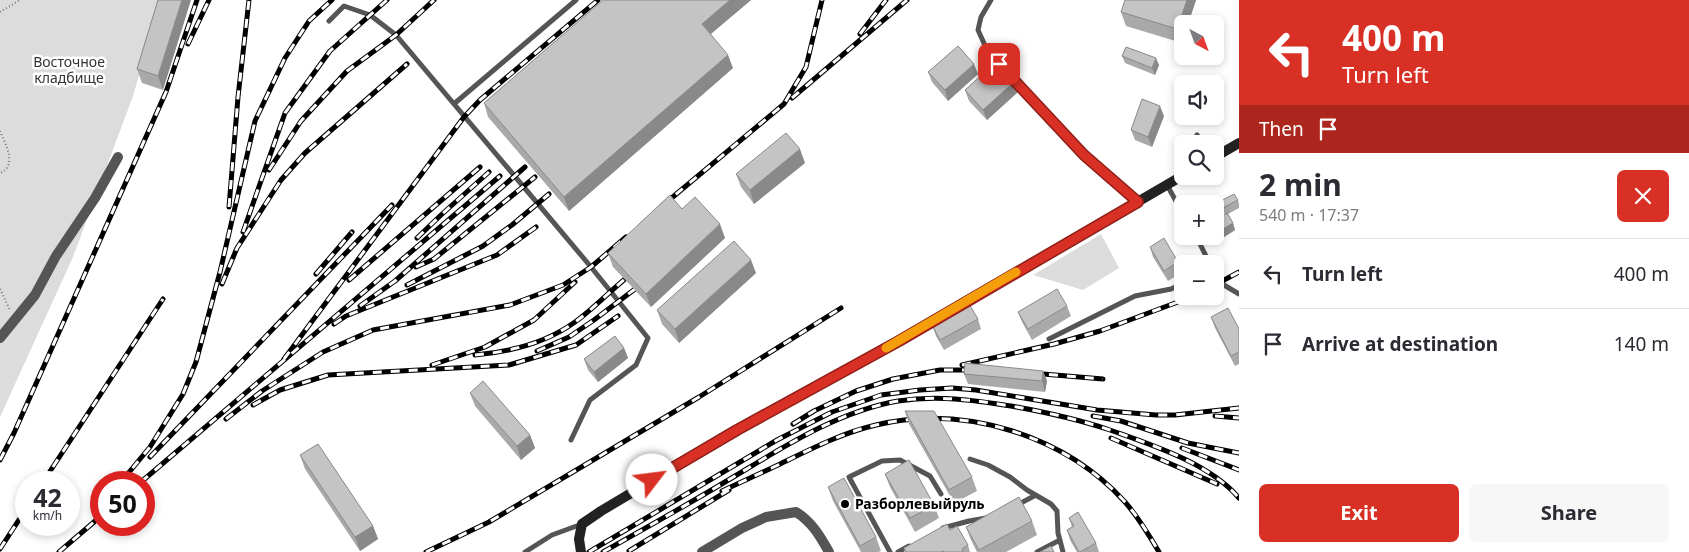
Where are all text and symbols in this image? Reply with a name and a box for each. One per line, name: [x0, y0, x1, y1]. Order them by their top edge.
text: 400 m: [1342, 14, 1445, 61]
north arrow: [1174, 15, 1224, 65]
map controls: [1174, 15, 1224, 305]
icon: left: [1259, 20, 1324, 85]
pin: [978, 43, 1020, 85]
icon: arrive: [985, 50, 1013, 78]
park label: Восточное кладбище: [33, 52, 105, 87]
text: Turn left: [1342, 59, 1429, 89]
button: sound: [1174, 75, 1224, 125]
icon: arrive: [1314, 115, 1342, 143]
text: Then: [1259, 116, 1304, 142]
button: search: [1174, 135, 1224, 185]
text: 2 min: [1259, 164, 1342, 205]
button: close: [1617, 170, 1669, 222]
button: +: [1174, 195, 1224, 245]
text: 540 m · 17:37: [1259, 204, 1359, 226]
button: −: [1174, 255, 1224, 305]
icon: left: [1259, 260, 1287, 288]
text: Turn left: [1302, 261, 1383, 287]
text: 400 m: [1614, 261, 1669, 287]
icon: arrive: [1259, 330, 1287, 358]
text: Arrive at destination: [1302, 331, 1498, 357]
text: 140 m: [1614, 331, 1669, 357]
position arrow: [625, 453, 677, 505]
speed limit sign: 50: [90, 471, 155, 536]
text: 42: [33, 480, 62, 514]
button: Exit: [1259, 484, 1459, 542]
button: Share: [1469, 484, 1669, 542]
place label: Разборлевыйруль: [855, 494, 985, 513]
marker: Разборлевыйруль: [839, 498, 851, 510]
text: km/h: [33, 507, 62, 524]

